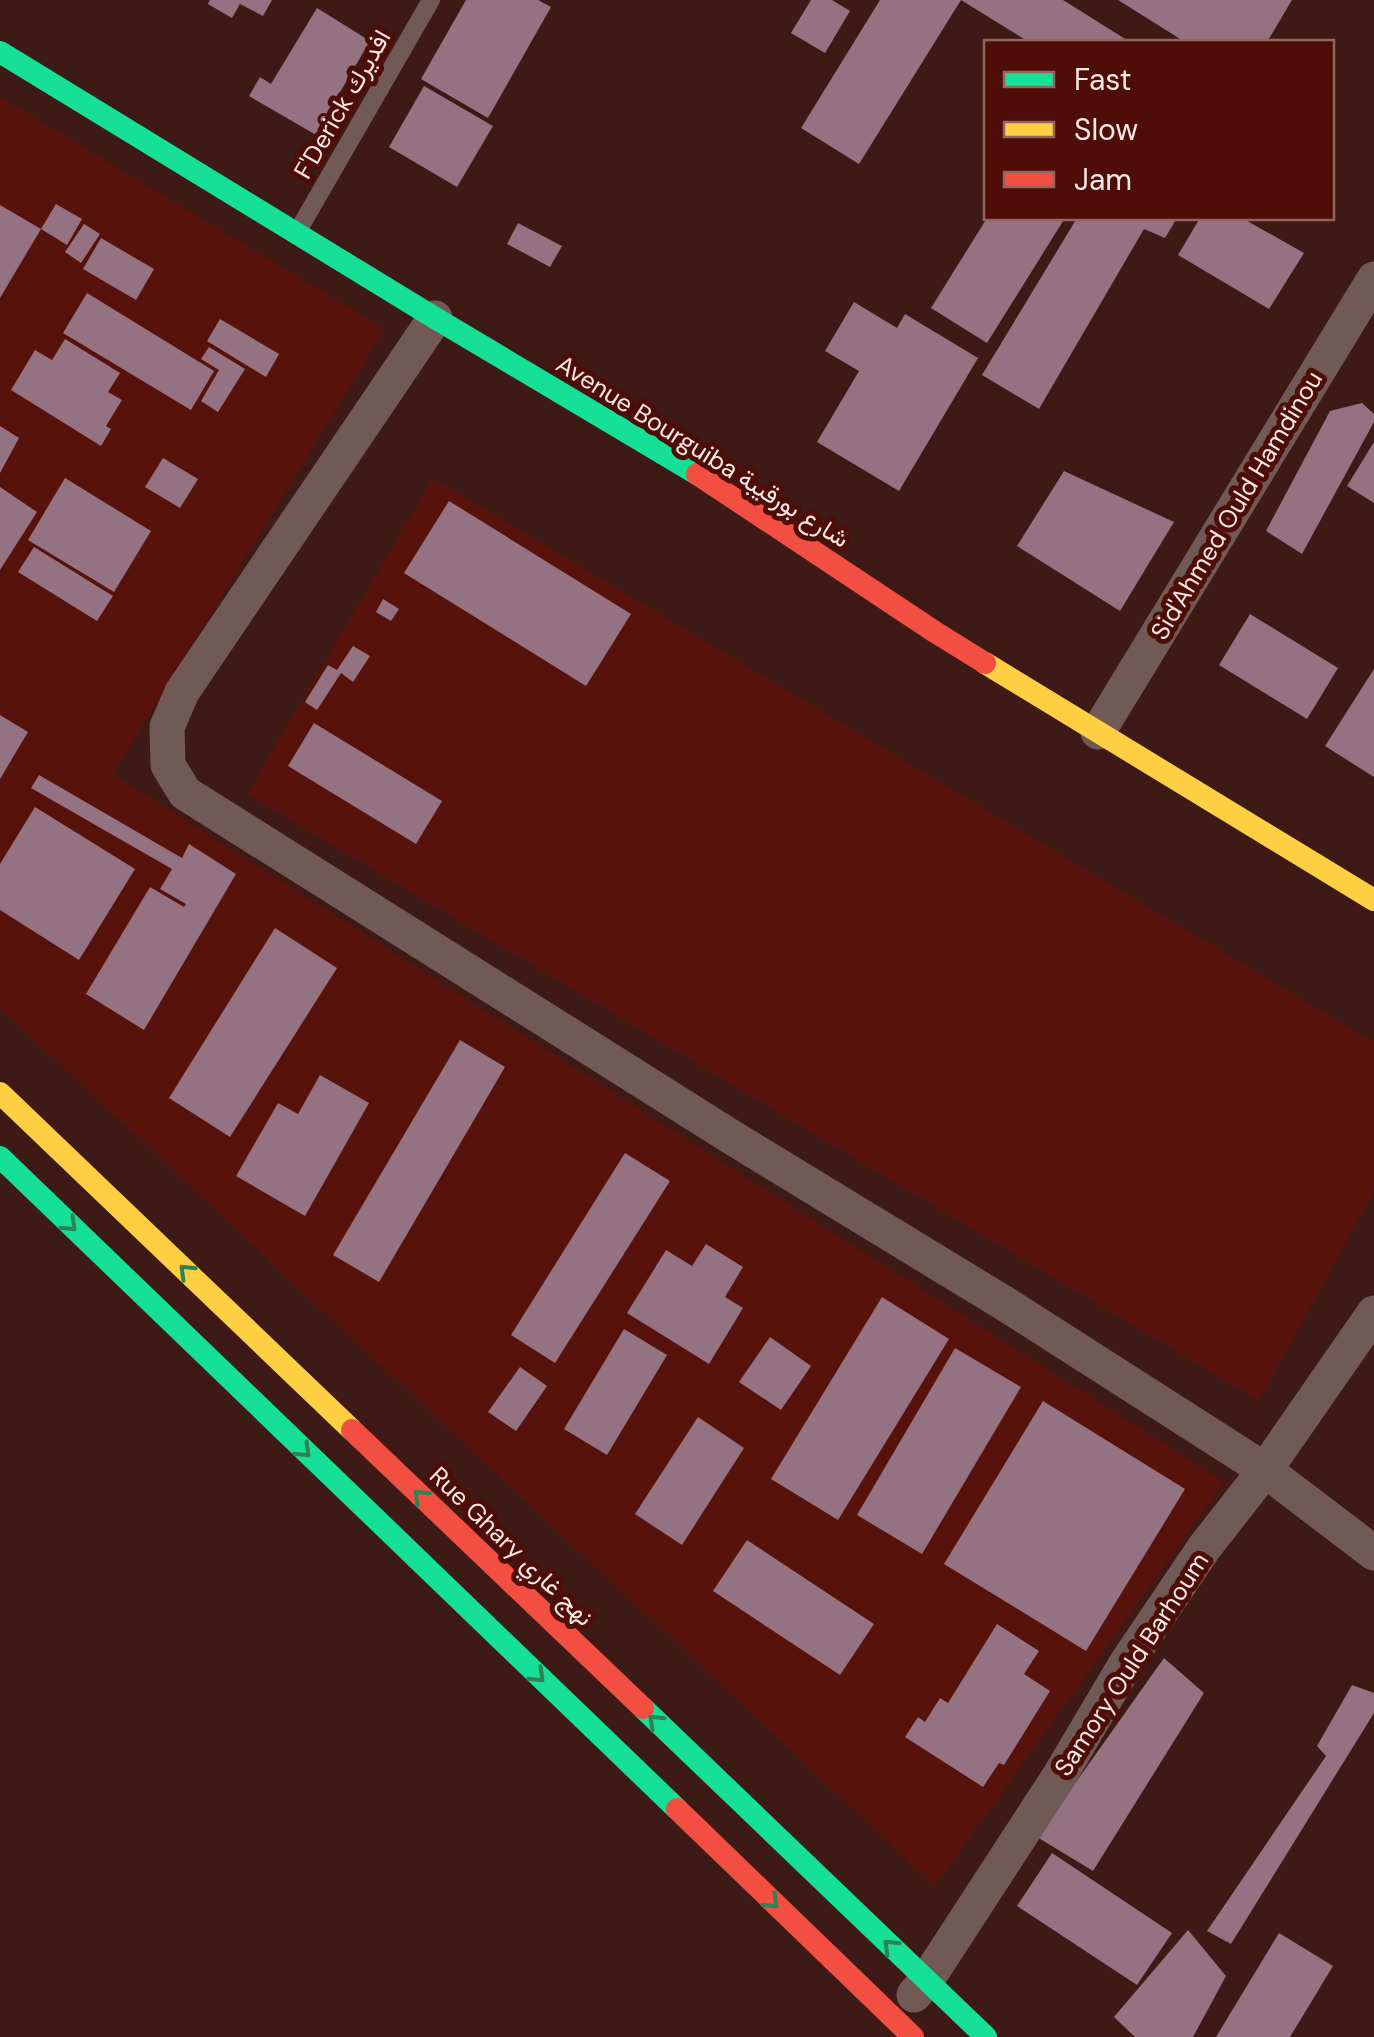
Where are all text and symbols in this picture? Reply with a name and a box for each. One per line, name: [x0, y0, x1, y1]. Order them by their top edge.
street label: F'Derick افديرك: [286, 24, 398, 185]
legend: [984, 40, 1334, 220]
text: Fast: [1074, 60, 1132, 99]
text: Slow: [1074, 110, 1138, 149]
text: Jam: [1074, 160, 1132, 199]
street label: Avenue Bourguiba شارع بورقيبة: [550, 348, 855, 555]
street label: Sid'Ahmed Ould Hamdinou: [1143, 365, 1330, 646]
one-way arrow: [59, 1213, 77, 1231]
one-way arrow: [179, 1265, 197, 1283]
one-way arrow: [292, 1439, 311, 1457]
street label: Rue Ghary نهج غاري: [420, 1459, 601, 1636]
one-way arrow: [414, 1490, 432, 1508]
street label: Samory Ould Barhoum: [1047, 1546, 1216, 1782]
one-way arrow: [526, 1664, 544, 1682]
one-way arrow: [648, 1715, 667, 1733]
one-way arrow: [760, 1890, 778, 1908]
one-way arrow: [883, 1940, 901, 1958]

